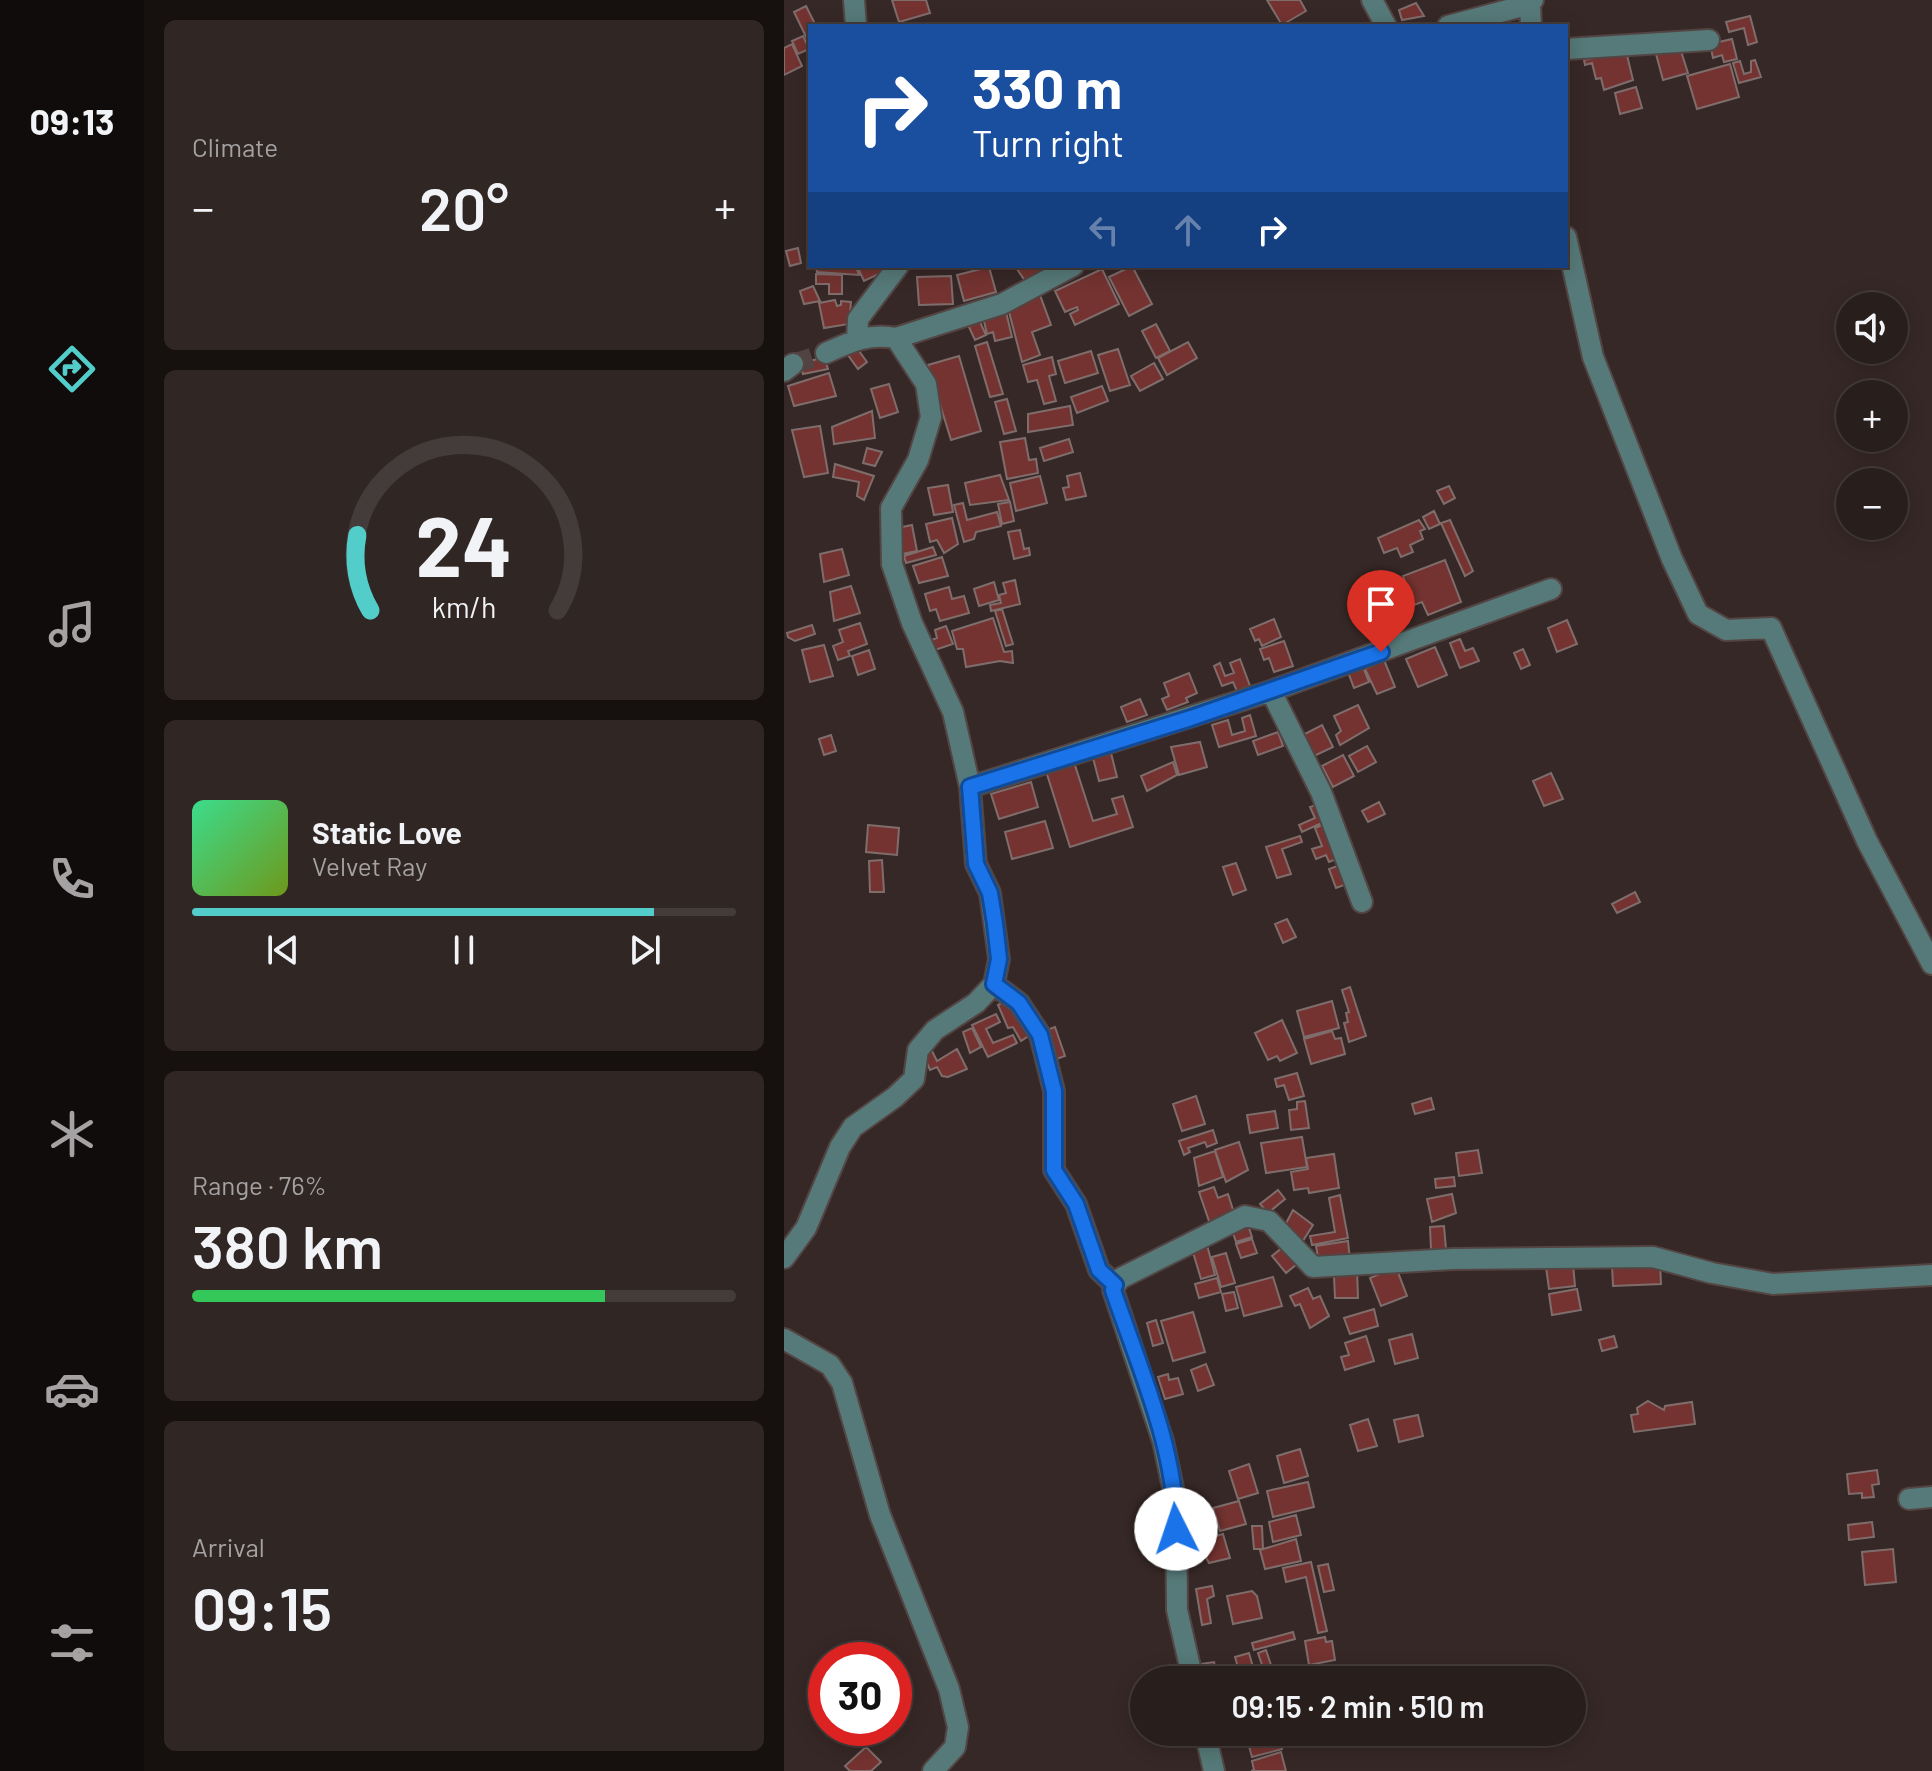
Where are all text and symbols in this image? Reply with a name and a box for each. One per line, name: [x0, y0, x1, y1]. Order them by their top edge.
text: 330 m: [972, 53, 1122, 120]
icon: right: [840, 56, 944, 160]
text: 09:13: [30, 99, 114, 142]
text: Turn right: [972, 121, 1124, 164]
text: Climate: [192, 131, 278, 162]
text: 20°: [419, 171, 509, 243]
text: −: [192, 180, 214, 233]
text: +: [714, 180, 736, 233]
icon: left: [1082, 208, 1126, 252]
icon: ahead: [1166, 208, 1210, 252]
icon: right: [1250, 208, 1294, 252]
map controls: [1836, 292, 1908, 540]
button: sound: [1836, 292, 1908, 364]
icon: directions: [44, 341, 100, 397]
button: +: [1836, 380, 1908, 452]
button: −: [1836, 468, 1908, 540]
text: 24: [416, 494, 512, 594]
pin: [1347, 570, 1415, 652]
icon: arrive: [1359, 582, 1403, 626]
text: km/h: [432, 589, 496, 624]
icon: music: [44, 596, 100, 652]
text: Static Love: [312, 814, 462, 850]
text: Velvet Ray: [312, 850, 427, 881]
icon: phone: [44, 851, 100, 907]
icon: previous: [261, 928, 305, 972]
icon: pause: [442, 928, 486, 972]
icon: next: [623, 928, 667, 972]
icon: climate: [44, 1106, 100, 1162]
text: Range · 76%: [192, 1169, 327, 1200]
text: 380 km: [192, 1209, 383, 1281]
icon: car: [44, 1361, 100, 1417]
position arrow: [1134, 1487, 1218, 1571]
text: Arrival: [192, 1531, 265, 1562]
text: 09:15: [192, 1571, 332, 1643]
icon: filters: [44, 1615, 100, 1671]
speed limit sign: 30: [808, 1642, 912, 1746]
text: 09:15 · 2 min · 510 m: [1232, 1688, 1484, 1724]

